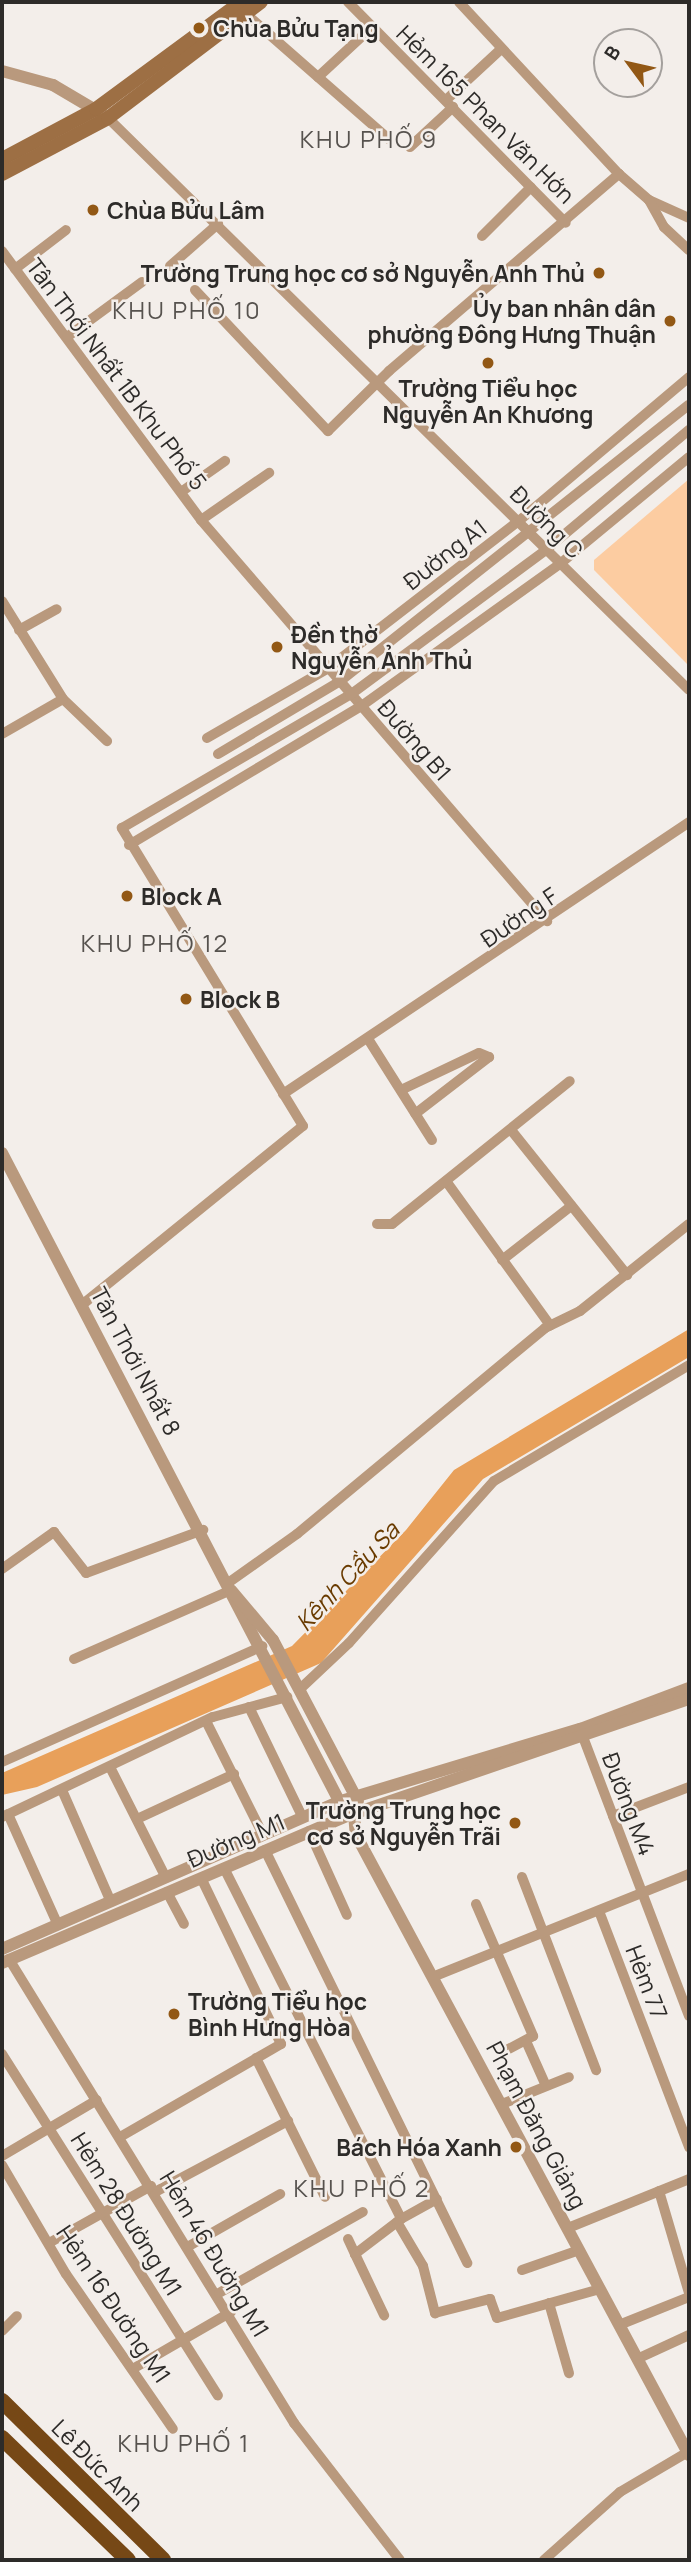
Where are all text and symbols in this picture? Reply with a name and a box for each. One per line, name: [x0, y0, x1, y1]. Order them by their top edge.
place label: Chùa Bửu Tạng: [213, 14, 379, 42]
street label: Hẻm 165 Phan Văn Hớn: [391, 19, 581, 209]
marker: Chùa Bửu Tạng: [191, 20, 207, 36]
north arrow: [593, 28, 663, 98]
text: B: [598, 41, 626, 65]
district label: KHU PHỐ 9: [301, 125, 437, 153]
place label: Chùa Bửu Lâm: [107, 196, 265, 224]
marker: Chùa Bửu Lâm: [85, 202, 101, 218]
street label: Tân Thới Nhất 1B Khu Phố 5: [21, 253, 213, 495]
place label: Trường Trung học cơ sở Nguyễn Anh Thủ: [141, 259, 585, 287]
marker: Trường Trung học cơ sở Nguyễn Anh Thủ: [591, 265, 607, 281]
place label: Ủy ban nhân dân phường Đông Hưng Thuận: [368, 294, 656, 348]
district label: KHU PHỐ 10: [114, 296, 260, 324]
marker: Ủy ban nhân dân phường Đông Hưng Thuận: [662, 313, 678, 329]
marker: Trường Tiểu học Nguyễn An Khương: [480, 355, 496, 371]
place label: Trường Tiểu học Nguyễn An Khương: [383, 374, 593, 428]
street label: Đường C: [505, 480, 589, 564]
street label: Đường A1: [398, 513, 492, 595]
place label: Đền thờ Nguyễn Ảnh Thủ: [291, 620, 472, 674]
marker: Đền thờ Nguyễn Ảnh Thủ: [269, 639, 285, 655]
street label: Đường B1: [372, 694, 458, 786]
street label: Đường F: [475, 881, 563, 953]
place label: Block A: [141, 882, 222, 910]
marker: Block A: [119, 888, 135, 904]
district label: KHU PHỐ 12: [82, 929, 228, 957]
place label: Block B: [200, 985, 280, 1013]
marker: Block B: [178, 991, 194, 1007]
street label: Tân Thới Nhất 8: [85, 1282, 187, 1440]
water label: Kênh Cầu Sa: [289, 1516, 405, 1636]
street label: Đường M4: [597, 1749, 661, 1859]
place label: Trường Trung học cơ sở Nguyễn Trãi: [306, 1796, 501, 1850]
street label: Đường M1: [183, 1807, 289, 1873]
marker: Trường Trung học cơ sở Nguyễn Trãi: [507, 1815, 523, 1831]
street label: Hẻm 77: [620, 1941, 674, 2023]
place label: Trường Tiểu học Bình Hưng Hòa: [188, 1987, 367, 2041]
marker: Trường Tiểu học Bình Hưng Hòa: [166, 2006, 182, 2022]
street label: Phạm Đăng Giảng: [481, 2036, 593, 2214]
street label: Hẻm 28 Đường M1: [66, 2127, 188, 2301]
place label: Bách Hóa Xanh: [336, 2133, 502, 2161]
marker: Bách Hóa Xanh: [508, 2139, 524, 2155]
street label: Hẻm 46 Đường M1: [155, 2166, 275, 2342]
district label: KHU PHỐ 2: [295, 2174, 429, 2202]
street label: Hẻm 16 Đường M1: [51, 2220, 177, 2388]
street label: Lê Đức Anh: [47, 2414, 149, 2516]
district label: KHU PHỐ 1: [119, 2429, 249, 2457]

